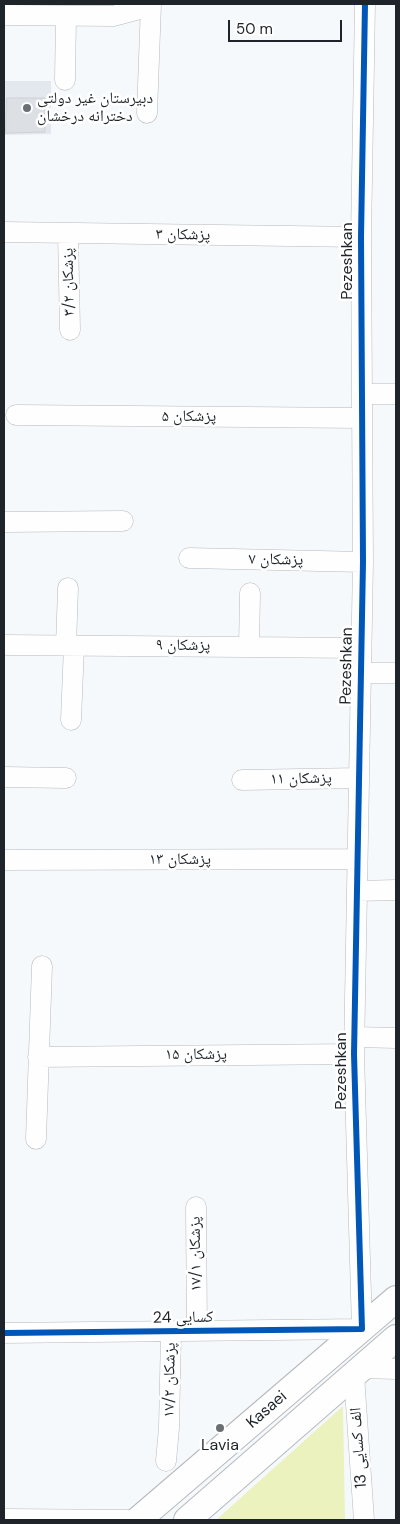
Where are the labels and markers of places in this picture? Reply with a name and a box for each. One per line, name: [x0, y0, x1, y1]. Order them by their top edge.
place label: دبیرستان غیر دولتی دخترانه درخشان: [37, 89, 153, 127]
marker: دبیرستان غیر دولتی دخترانه درخشان: [21, 102, 33, 114]
marker: Lavia: [214, 1422, 226, 1434]
place label: Lavia: [201, 1436, 239, 1456]

